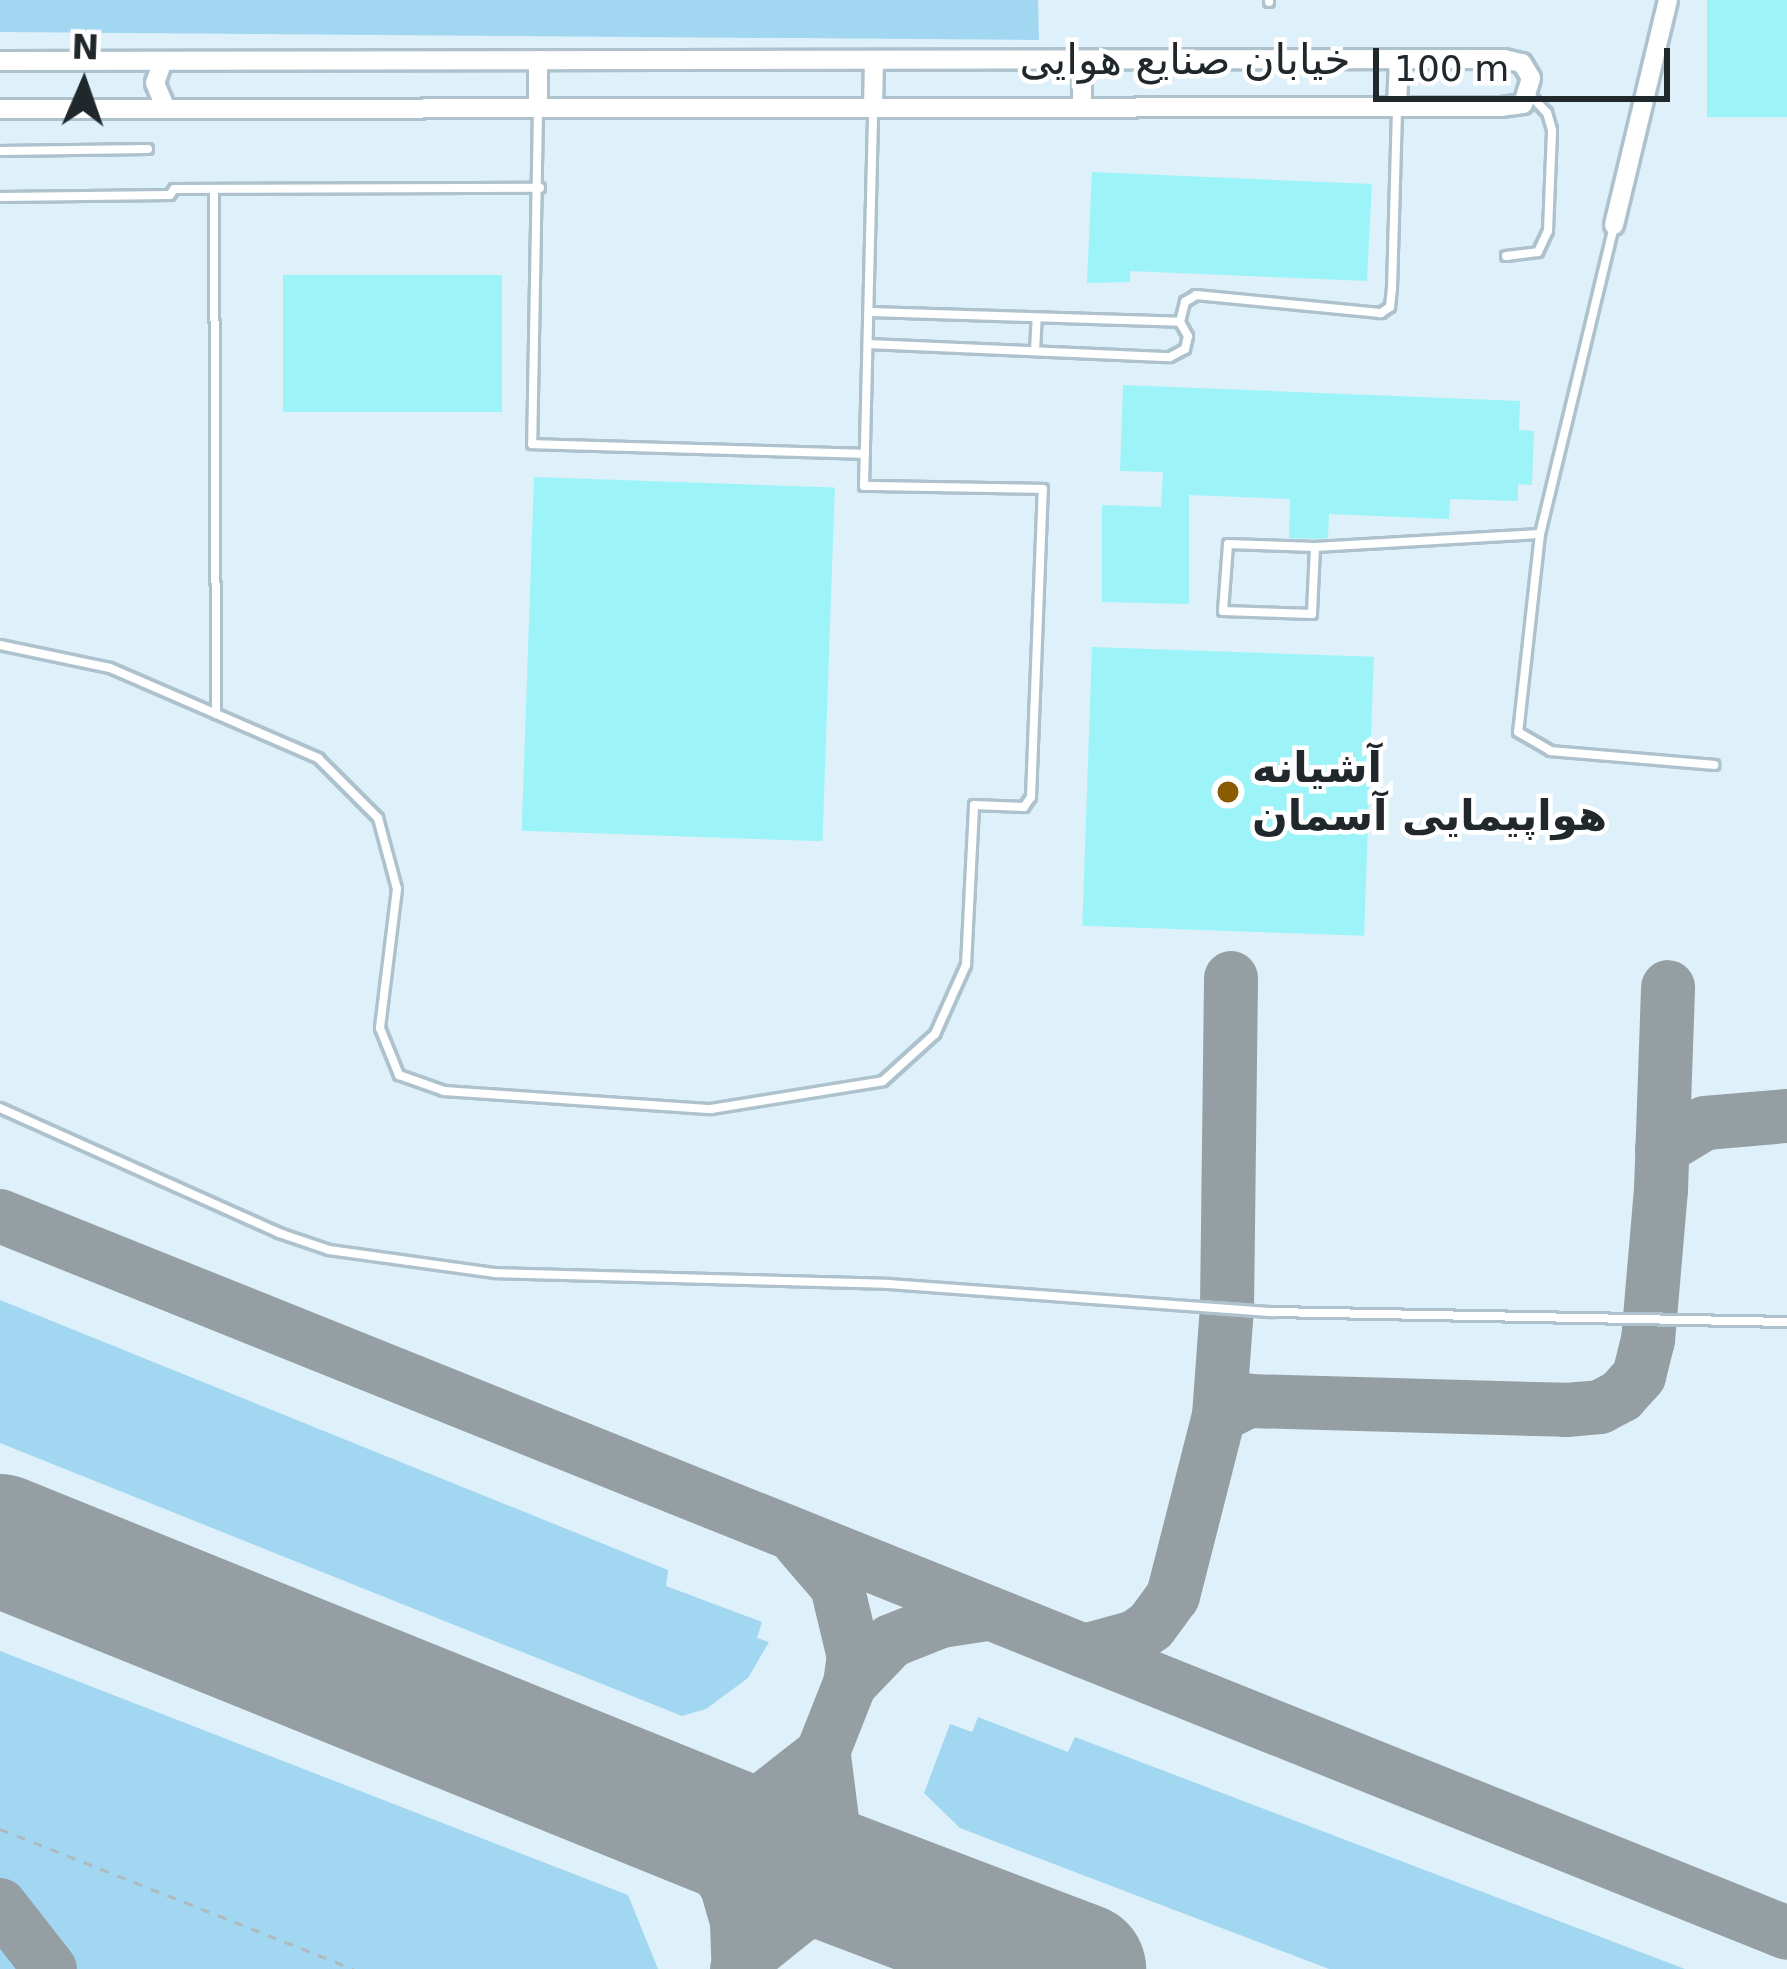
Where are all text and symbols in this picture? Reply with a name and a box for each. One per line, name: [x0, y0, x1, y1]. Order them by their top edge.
north arrow: [24, 24, 144, 144]
scale bar: [1379, 24, 1676, 98]
text: N: [71, 28, 100, 67]
street label: خیابان صنایع هوایی: [1020, 35, 1350, 85]
text: 100 m: [1394, 48, 1509, 89]
place label: آشیانه هواپیمایی آسمان: [1252, 743, 1607, 842]
marker: آشیانه هواپیمایی آسمان: [1215, 779, 1241, 805]

